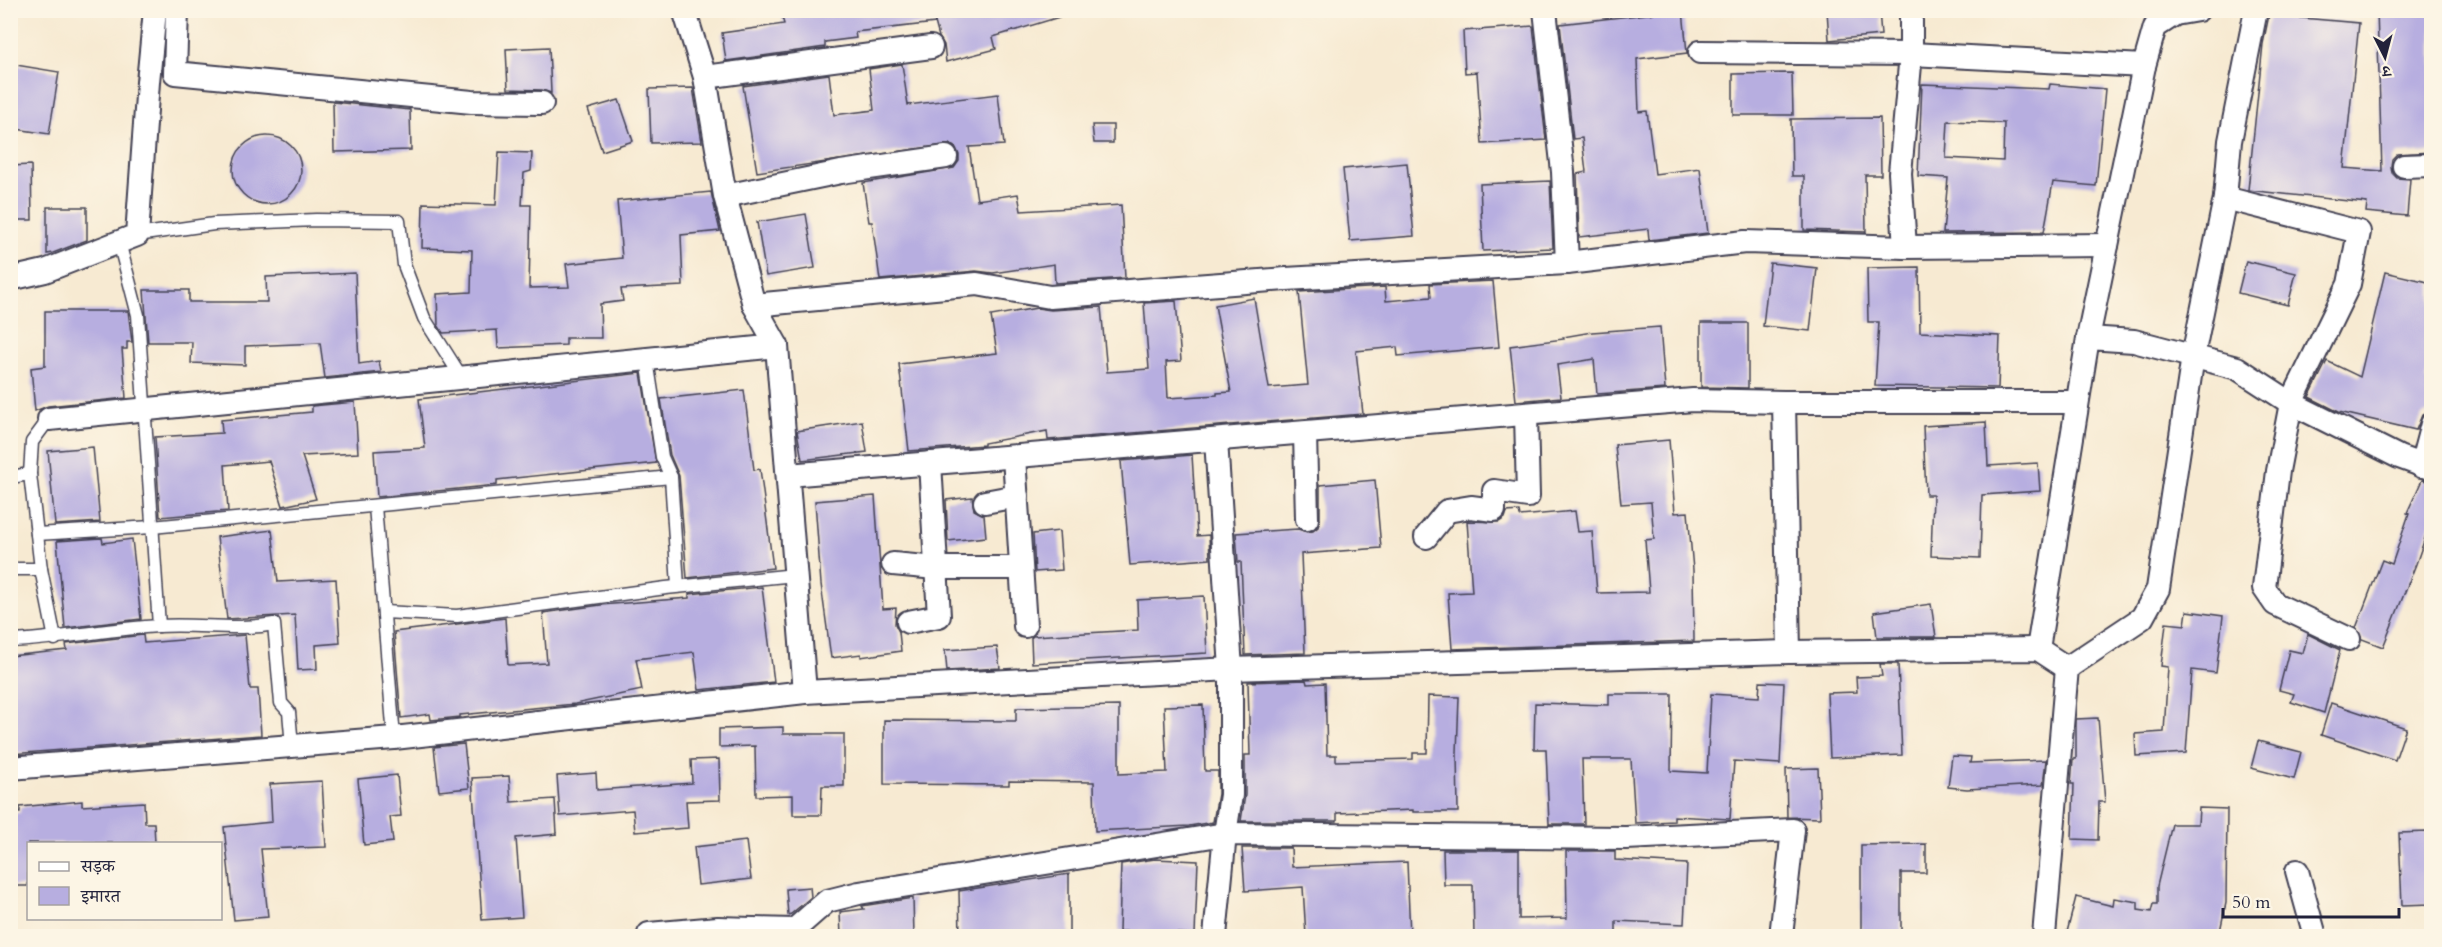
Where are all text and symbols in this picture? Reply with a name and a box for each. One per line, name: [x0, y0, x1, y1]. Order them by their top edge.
north arrow: [2355, 27, 2415, 87]
text: उ: [2379, 59, 2393, 82]
legend: [27, 842, 222, 920]
text: सड़क: [80, 854, 116, 879]
scale bar: [2223, 881, 2398, 919]
text: इमारत: [80, 884, 121, 909]
text: 50 m: [2232, 890, 2271, 915]

